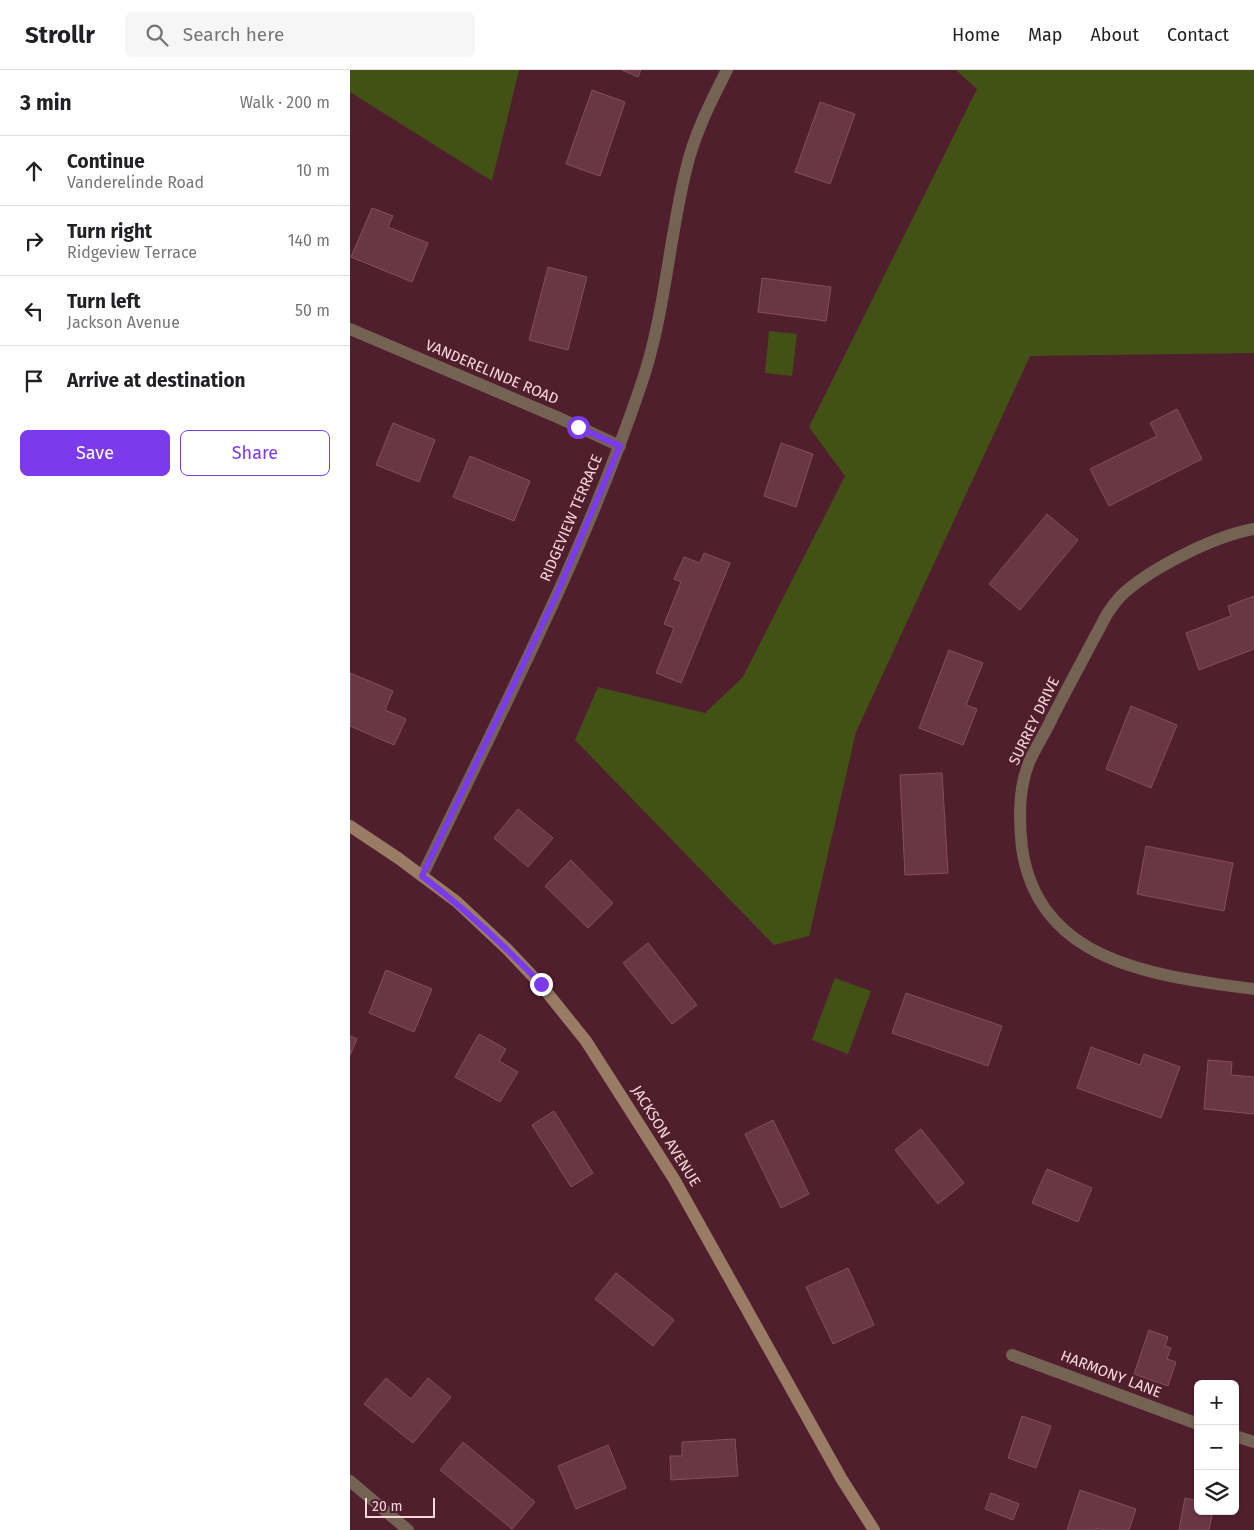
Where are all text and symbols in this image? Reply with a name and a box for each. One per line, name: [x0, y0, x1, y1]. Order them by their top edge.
search box: [125, 12, 475, 57]
text: Strollr: [25, 21, 95, 49]
icon: search: [143, 21, 171, 49]
text: Search here: [183, 23, 284, 46]
text: Home: [952, 24, 1000, 46]
text: Map: [1028, 24, 1062, 46]
text: About: [1090, 24, 1139, 46]
text: Contact: [1167, 24, 1229, 46]
text: 3 min: [20, 90, 72, 116]
text: Walk · 200 m: [240, 93, 330, 112]
text: Continue: [67, 150, 145, 173]
icon: ahead: [20, 157, 48, 185]
text: 10 m: [296, 161, 330, 180]
text: Vanderelinde Road: [67, 173, 204, 192]
text: Turn right: [67, 220, 152, 243]
icon: right: [20, 227, 48, 255]
text: 140 m: [288, 231, 330, 250]
text: Ridgeview Terrace: [67, 243, 197, 262]
text: Turn left: [67, 290, 141, 313]
icon: left: [20, 297, 48, 325]
text: 50 m: [295, 301, 330, 320]
text: Jackson Avenue: [67, 313, 180, 332]
street label: VANDERELINDE ROAD: [423, 336, 561, 408]
icon: arrive: [20, 367, 48, 395]
text: Arrive at destination: [67, 369, 246, 392]
route start: [567, 416, 590, 439]
button: Save: [20, 430, 170, 476]
button: Share: [180, 430, 330, 476]
street label: RIDGEVIEW TERRACE: [536, 452, 606, 584]
street label: SURREY DRIVE: [1005, 674, 1063, 768]
route end: [530, 973, 553, 996]
street label: JACKSON AVENUE: [628, 1082, 704, 1190]
street label: HARMONY LANE: [1058, 1347, 1164, 1401]
map controls: [1194, 1380, 1239, 1515]
button: +: [1194, 1380, 1239, 1425]
button: −: [1194, 1425, 1239, 1470]
button: layers: [1194, 1470, 1239, 1515]
scale bar: [365, 1495, 435, 1518]
text: 20 m: [372, 1498, 402, 1515]

